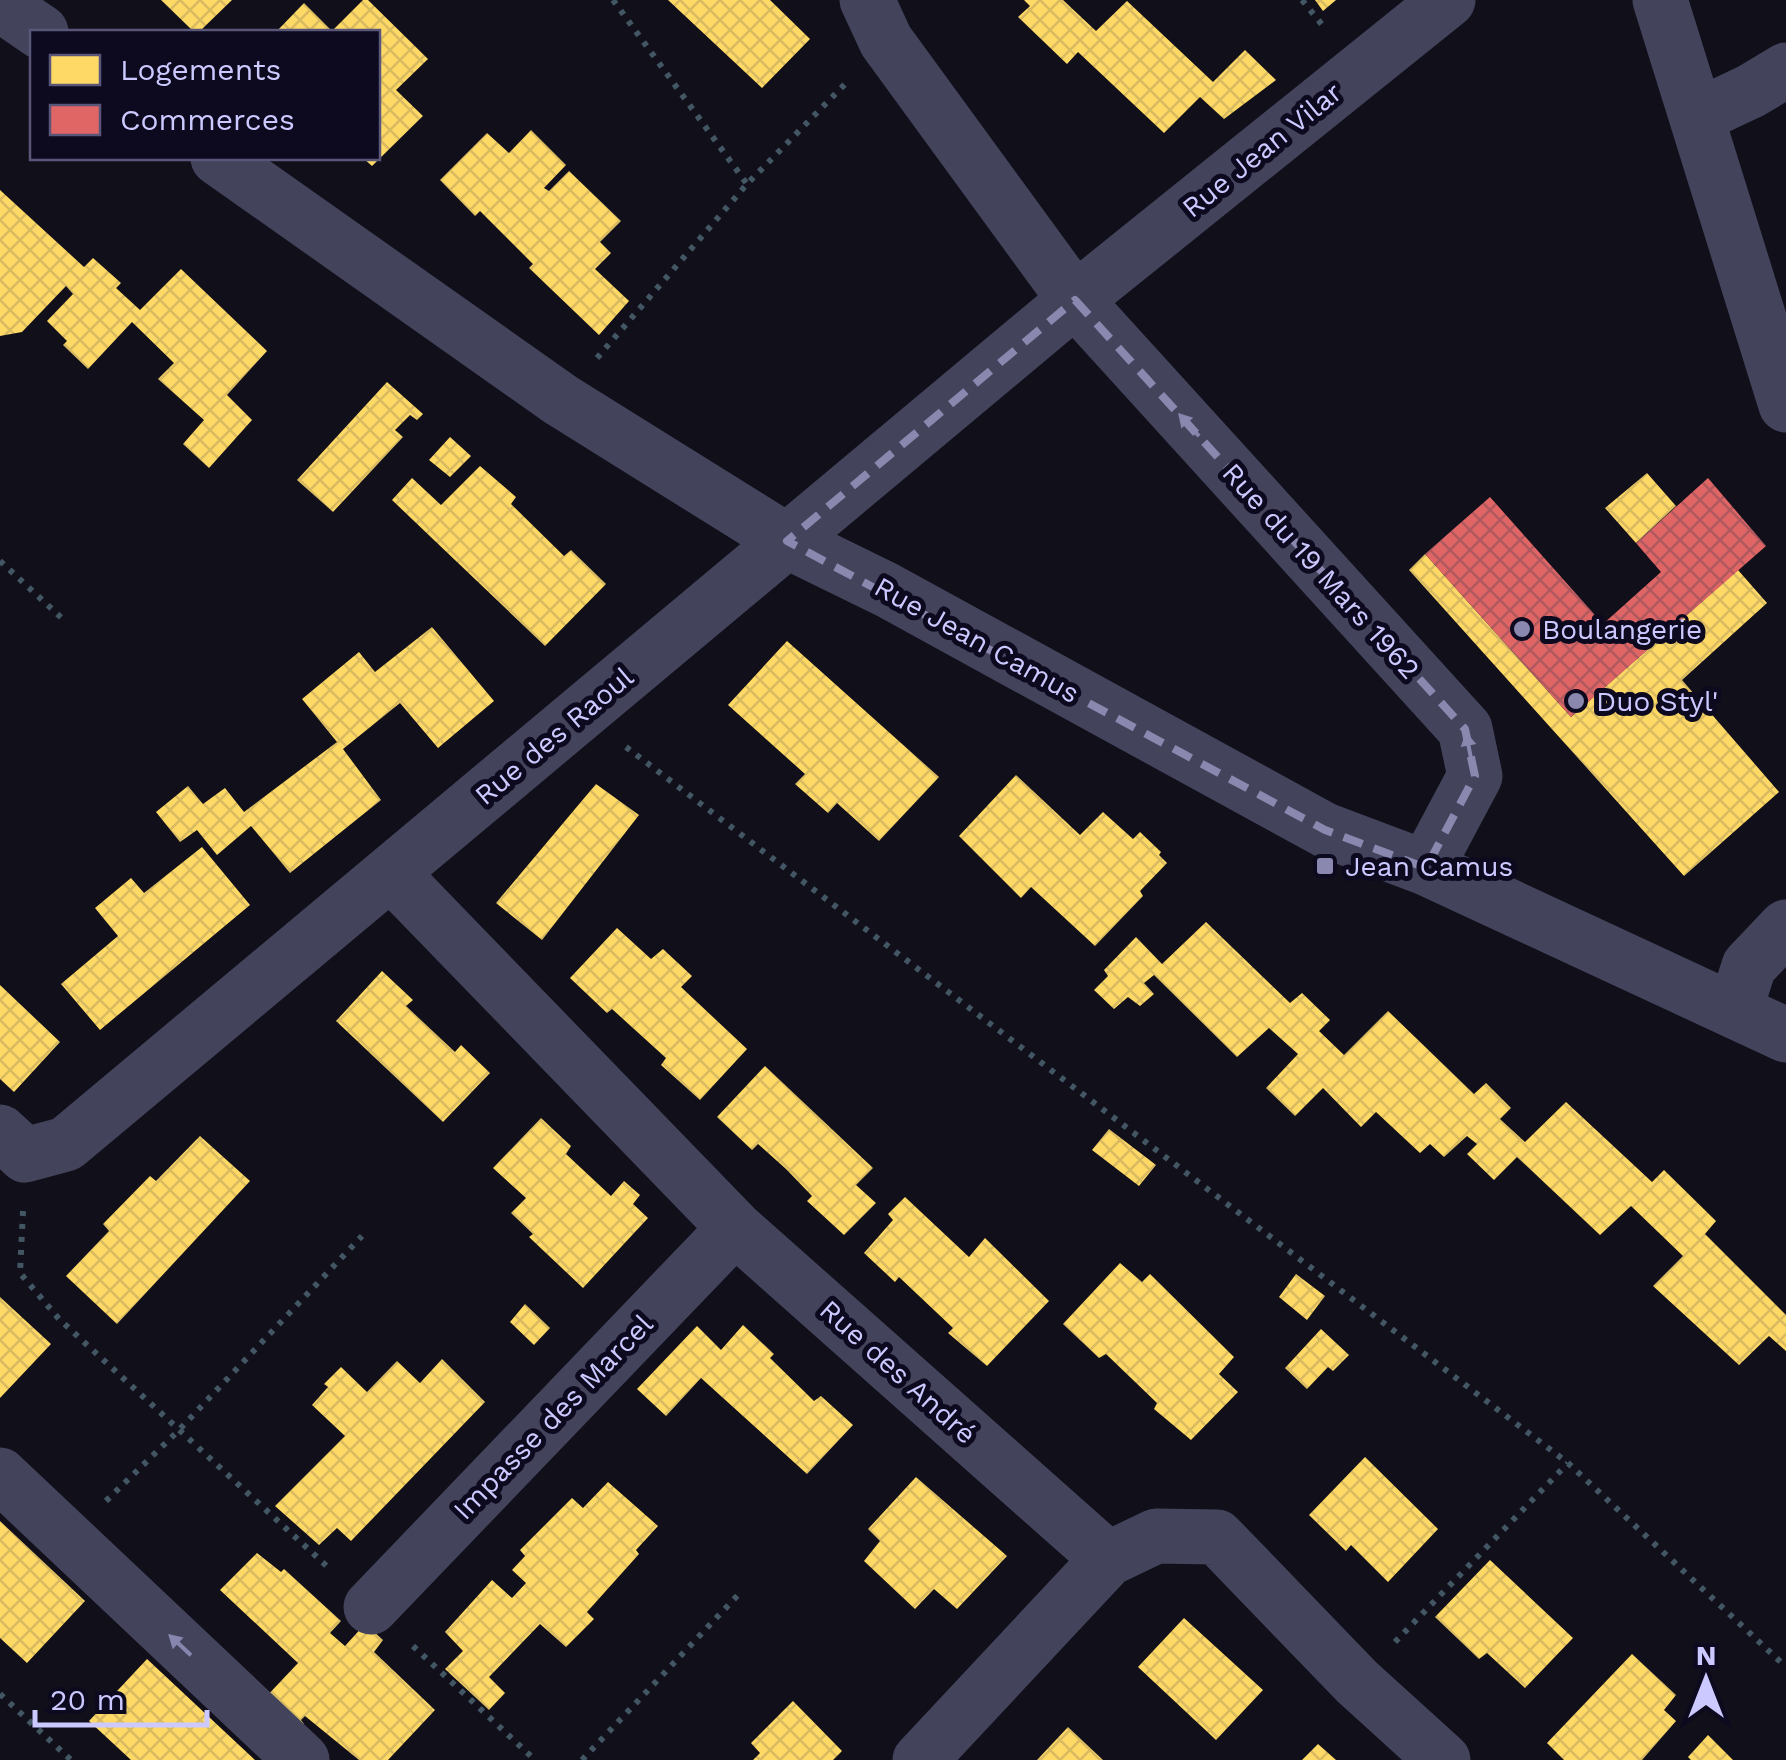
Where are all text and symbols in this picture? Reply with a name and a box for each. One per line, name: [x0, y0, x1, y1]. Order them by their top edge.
legend: [30, 30, 380, 160]
text: Logements: [120, 52, 281, 87]
street label: Rue Jean Vilar: [1176, 76, 1348, 224]
text: Commerces: [120, 102, 295, 137]
one-way arrow: [1178, 414, 1201, 438]
street label: Rue du 19 Mars 1962: [1216, 456, 1426, 686]
street label: Rue Jean Camus: [869, 570, 1085, 710]
place label: Boulangerie: [1542, 613, 1702, 646]
marker: Boulangerie: [1511, 618, 1533, 640]
street label: Rue des Raoul: [468, 660, 640, 812]
place label: Duo Styl': [1596, 685, 1718, 718]
marker: Duo Styl': [1565, 690, 1587, 712]
one-way arrow: [1461, 732, 1477, 763]
place label: Jean Camus: [1345, 850, 1513, 883]
marker: Jean Camus: [1314, 855, 1336, 877]
street label: Rue des André: [813, 1293, 983, 1451]
street label: Impasse des Marcel: [446, 1307, 660, 1526]
north arrow: [1656, 1630, 1756, 1730]
one-way arrow: [169, 1634, 193, 1657]
text: N: [1696, 1639, 1716, 1672]
scale bar: [35, 1665, 208, 1727]
text: 20 m: [50, 1682, 125, 1717]

